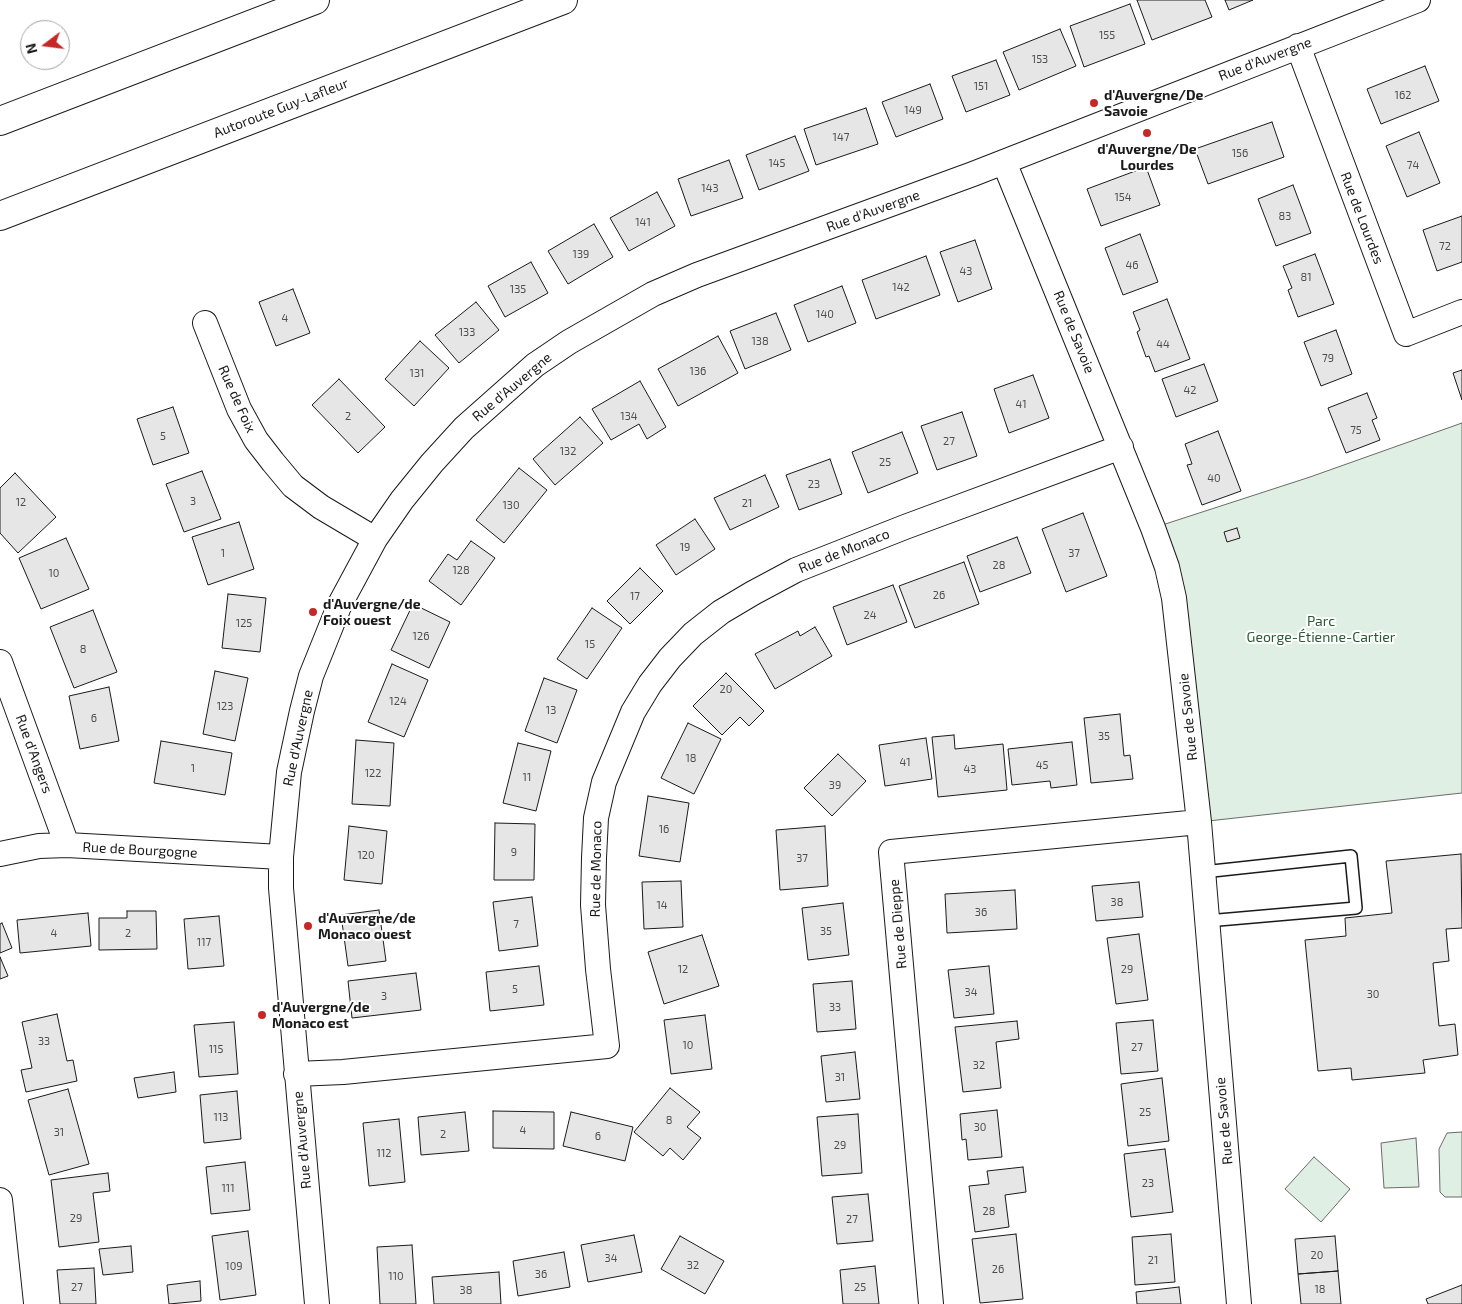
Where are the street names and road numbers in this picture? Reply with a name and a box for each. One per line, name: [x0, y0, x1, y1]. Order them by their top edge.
street label: Rue d'Auvergne: [1216, 34, 1314, 84]
street label: Autoroute Guy-Lafleur: [211, 75, 351, 141]
street label: Rue de Lourdes: [1337, 170, 1387, 266]
street label: Rue d'Auvergne: [824, 186, 922, 236]
street label: Rue de Savoie: [1050, 288, 1098, 376]
street label: Rue d'Auvergne: [469, 349, 555, 425]
street label: Rue de Foix: [215, 363, 259, 435]
street label: Rue de Monaco: [796, 525, 892, 577]
street label: Rue de Savoie: [1175, 672, 1201, 762]
street label: Rue d'Auvergne: [280, 688, 316, 788]
street label: Rue d'Angers: [12, 712, 56, 796]
street label: Rue de Monaco: [587, 821, 605, 917]
street label: Rue de Bourgogne: [82, 839, 198, 861]
street label: Rue de Dieppe: [886, 878, 910, 970]
street label: Rue de Savoie: [1212, 1077, 1236, 1165]
street label: Rue d'Auvergne: [289, 1090, 315, 1190]

